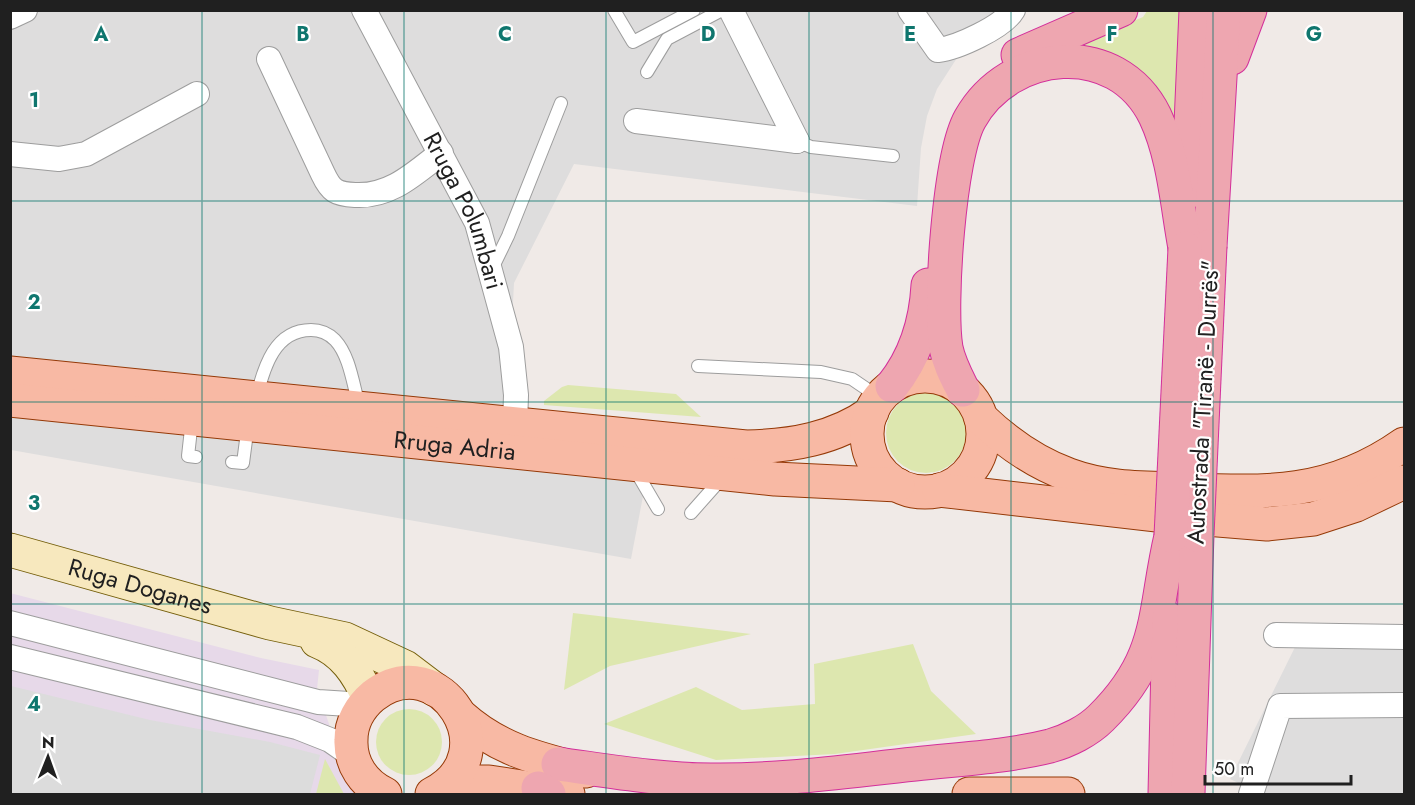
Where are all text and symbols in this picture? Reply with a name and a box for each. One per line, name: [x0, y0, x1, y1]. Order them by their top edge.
text: A: [93, 20, 109, 49]
text: B: [296, 20, 310, 49]
text: C: [498, 20, 512, 49]
text: D: [701, 20, 715, 49]
text: E: [904, 20, 916, 49]
text: F: [1106, 20, 1118, 49]
text: G: [1306, 20, 1322, 49]
text: 1: [29, 86, 39, 115]
street label: Rruga Polumbari: [415, 126, 512, 293]
street label: Autostrada "Tiranë - Durrës": [1178, 259, 1227, 545]
text: 2: [27, 288, 41, 317]
street label: Rruga Adria: [392, 422, 517, 469]
text: 3: [28, 489, 40, 518]
street label: Ruga Doganes: [64, 549, 216, 623]
text: 4: [27, 690, 41, 719]
north arrow: [18, 727, 78, 787]
text: N: [42, 731, 55, 754]
scale bar: [1205, 748, 1350, 786]
text: 50 m: [1214, 756, 1254, 782]

